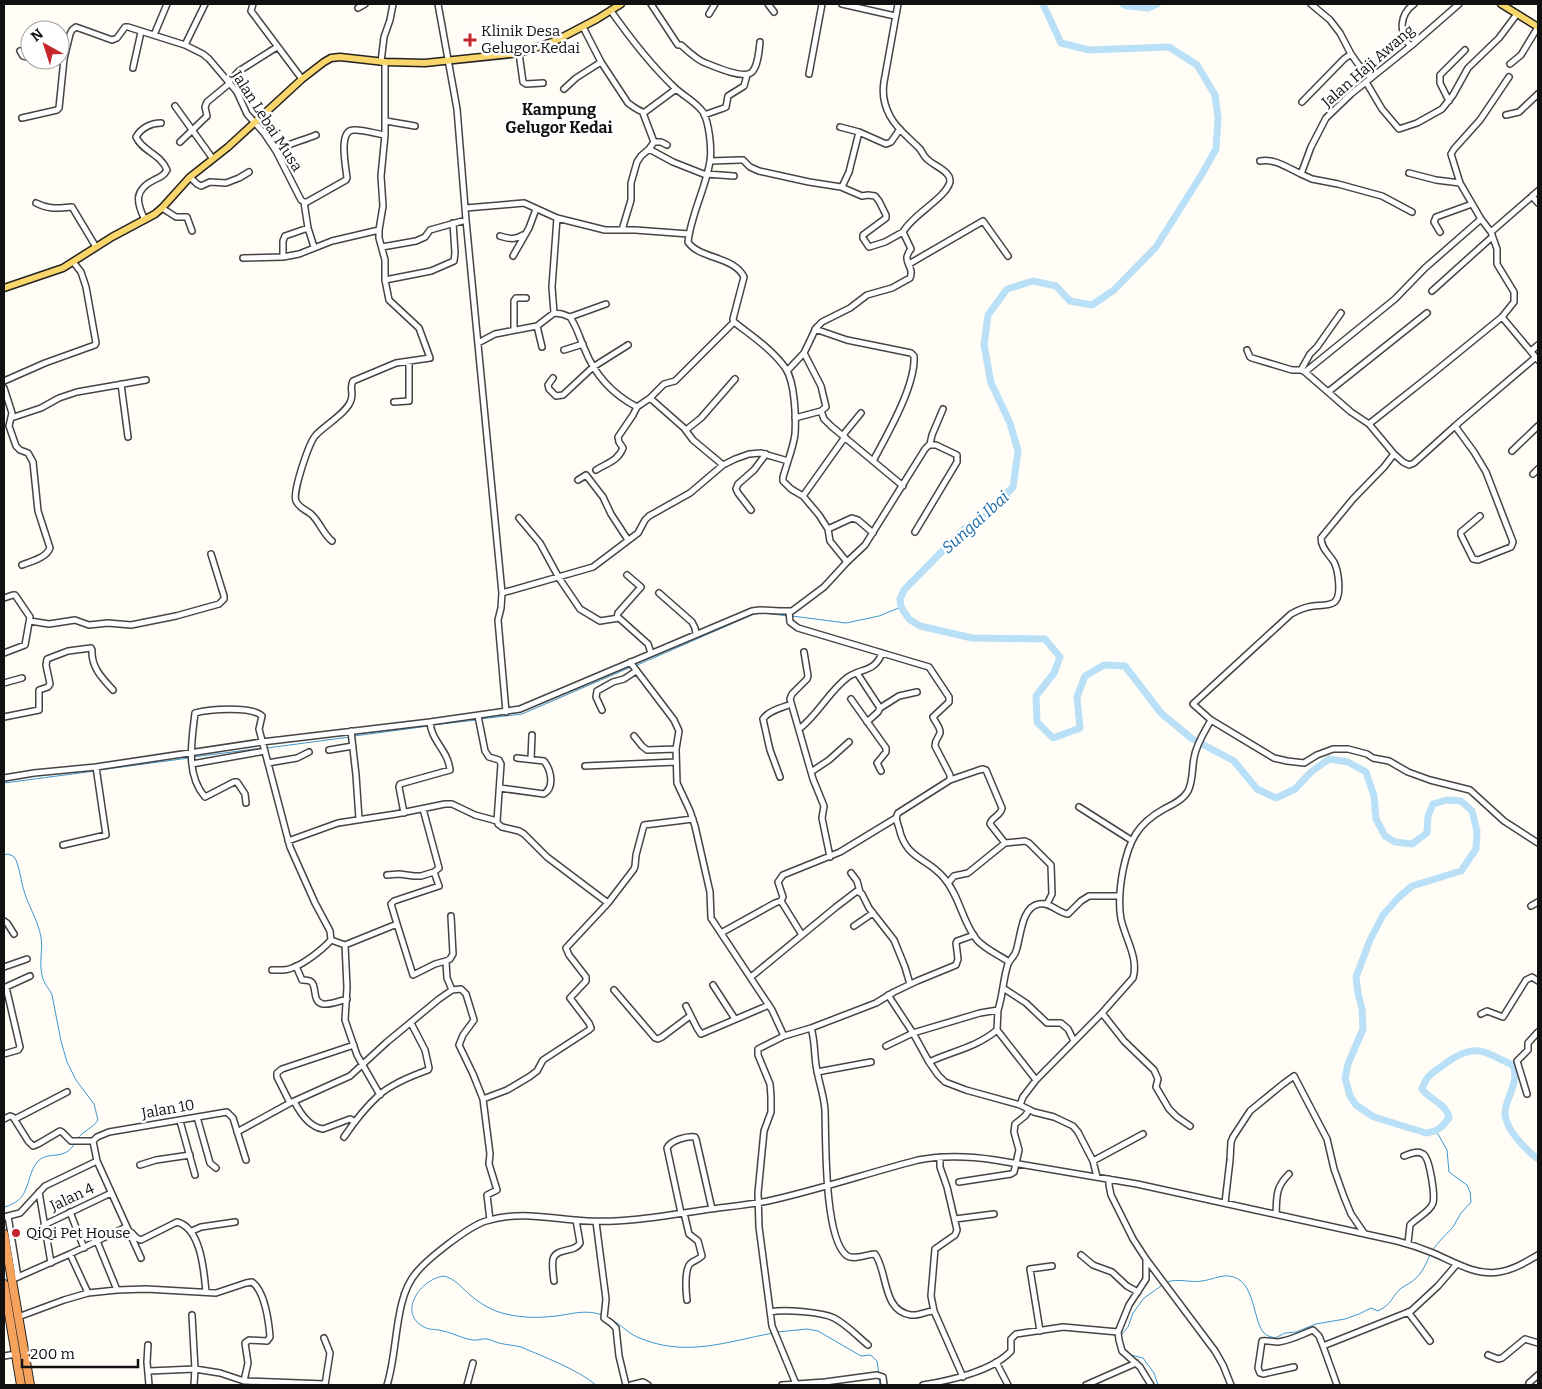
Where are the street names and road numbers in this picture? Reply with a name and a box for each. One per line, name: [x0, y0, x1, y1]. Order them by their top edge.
street label: Jalan Haji Awang: [1317, 21, 1418, 112]
street label: Jalan Lebai Musa: [227, 66, 306, 175]
street label: Jalan 10: [139, 1096, 196, 1123]
street label: Jalan 4: [46, 1179, 97, 1215]

